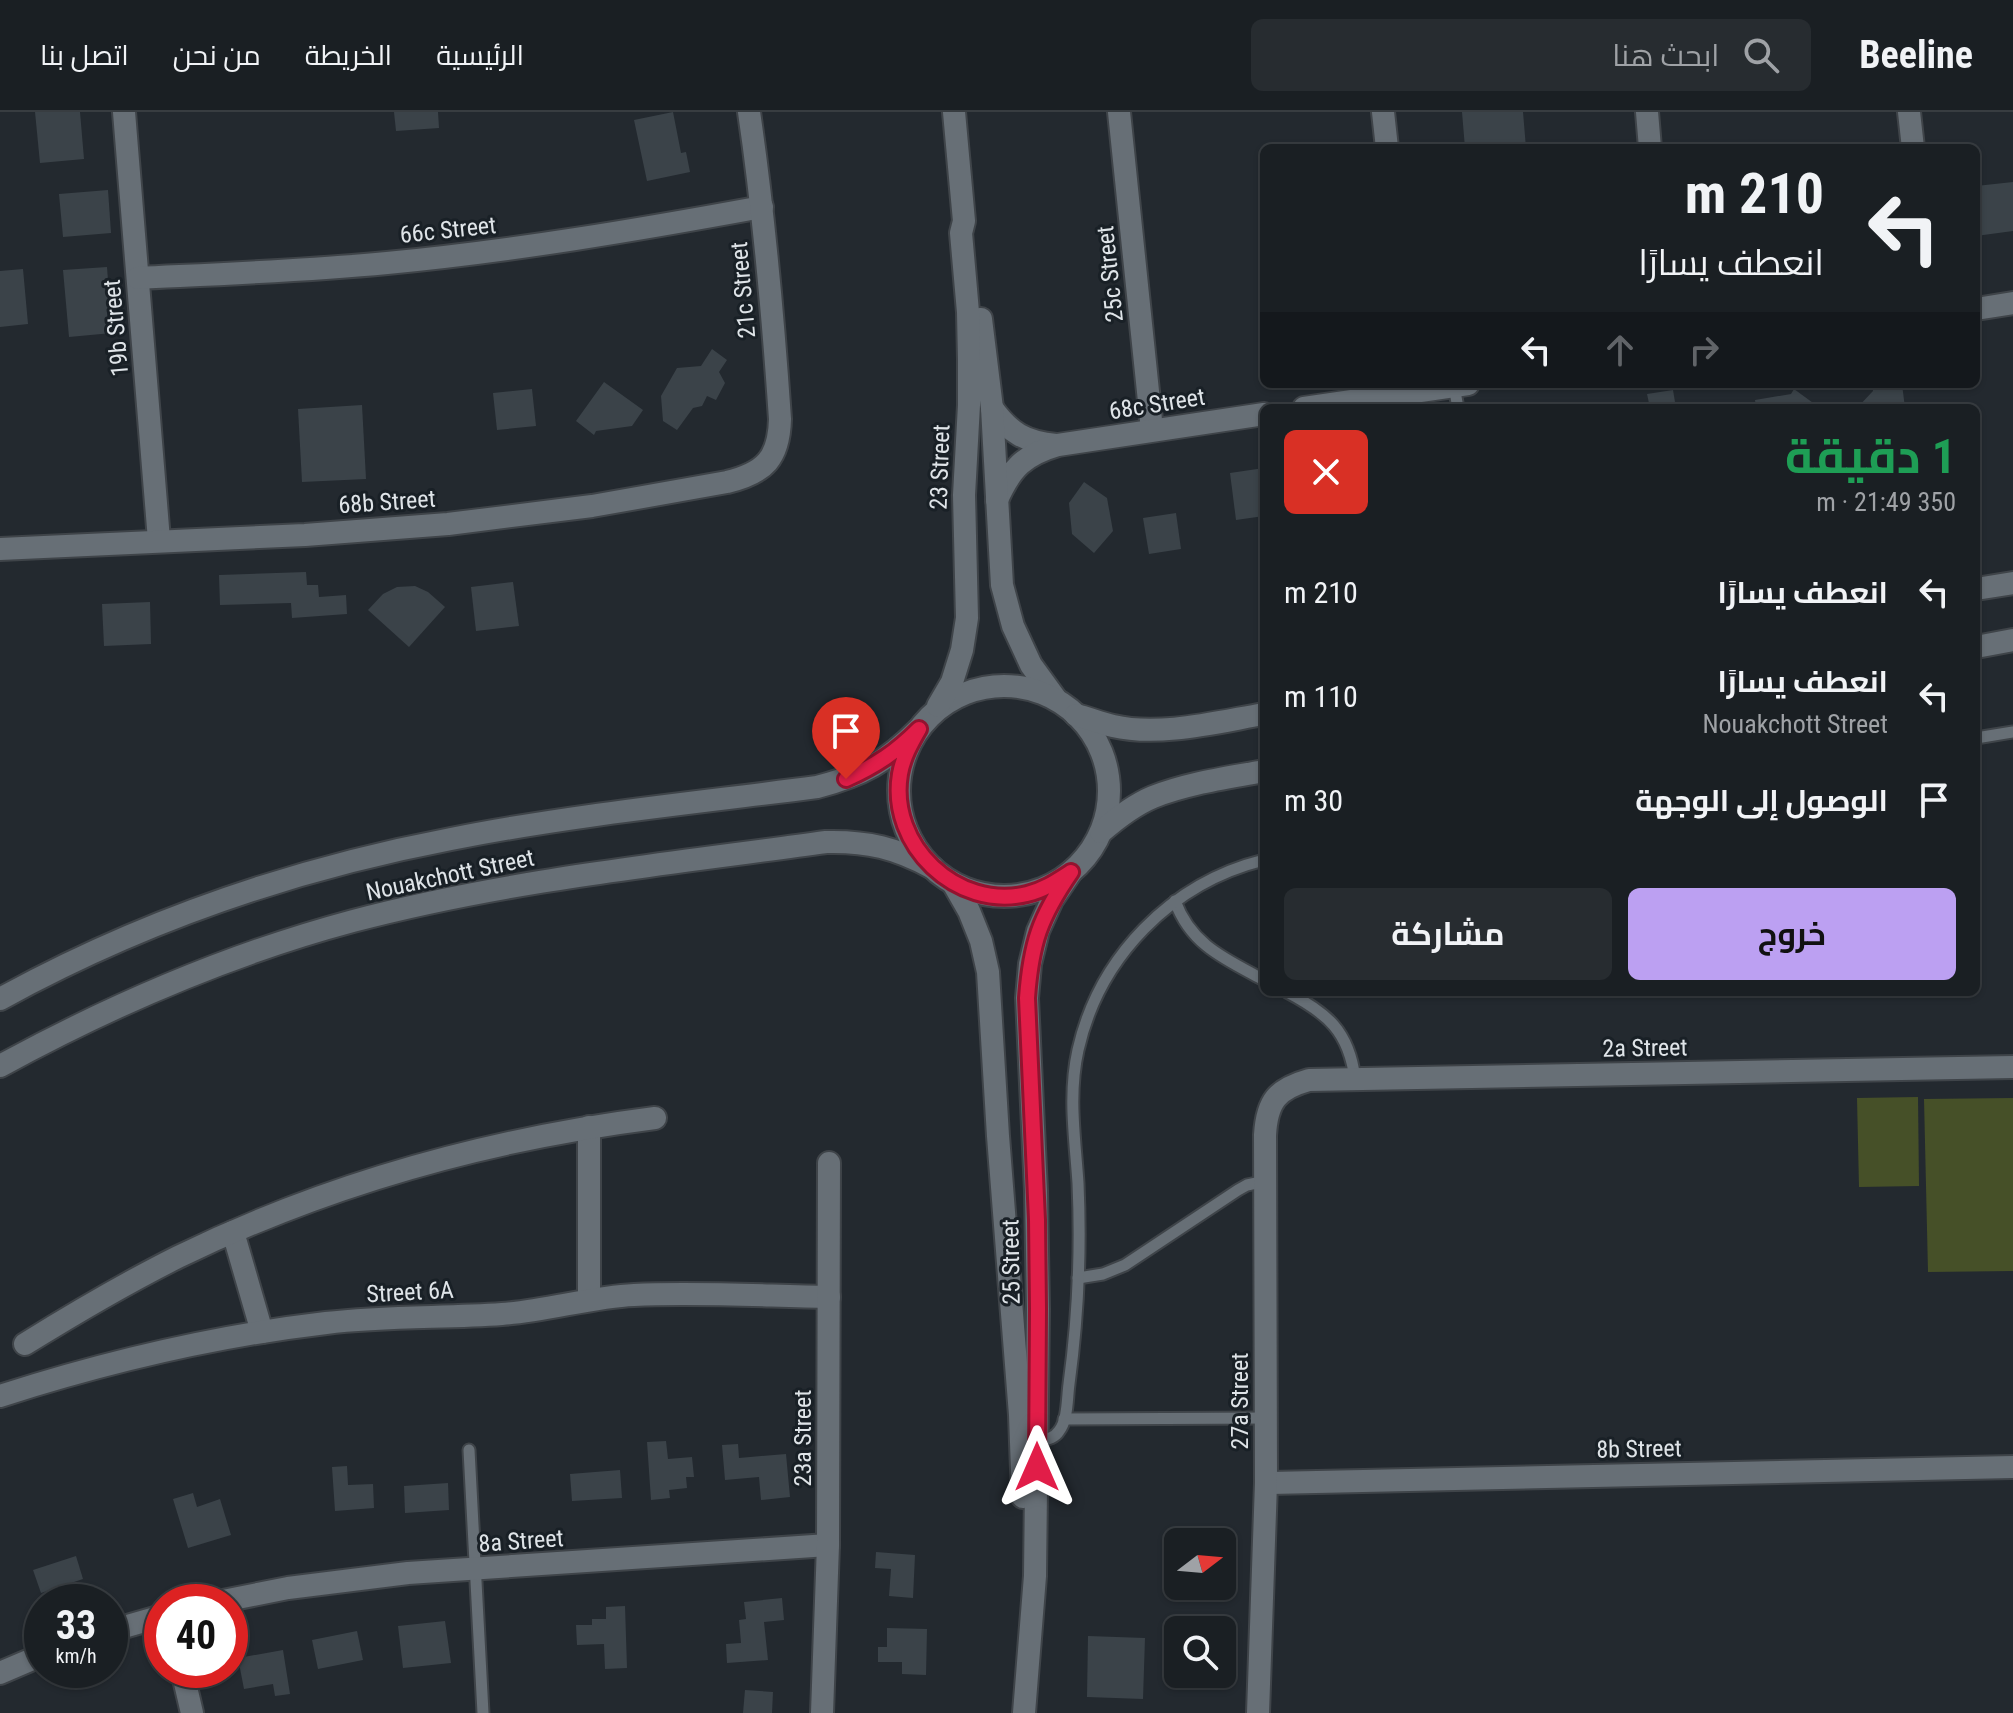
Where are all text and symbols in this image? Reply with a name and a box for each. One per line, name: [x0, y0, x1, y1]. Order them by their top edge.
search box: [1251, 19, 1811, 91]
icon: search: [1739, 33, 1783, 77]
text: Beeline: [1859, 33, 1973, 77]
text: ابحث هنا: [1612, 38, 1719, 73]
text: اتصل بنا: [40, 39, 129, 72]
text: من نحن: [173, 39, 261, 72]
text: الخريطة: [305, 39, 392, 72]
text: الرئيسية: [436, 39, 524, 72]
text: 210 m: [1685, 161, 1824, 227]
icon: left: [1852, 176, 1956, 280]
street label: 66c Street: [399, 211, 497, 249]
street label: 25c Street: [1091, 225, 1129, 323]
street label: 21c Street: [725, 241, 761, 339]
text: انعطف يسارًا: [1638, 242, 1824, 284]
street label: 19b Street: [98, 278, 134, 378]
icon: left: [1514, 328, 1558, 372]
icon: ahead: [1598, 328, 1642, 372]
icon: right: [1682, 328, 1726, 372]
street label: 68c Street: [1107, 383, 1207, 425]
street label: 23 Street: [925, 424, 955, 510]
text: 1 دقيقة: [1785, 428, 1956, 485]
button: close: [1284, 430, 1368, 514]
street label: 68b Street: [338, 485, 436, 519]
text: 350 m · 21:49: [1816, 487, 1956, 517]
icon: left: [1912, 570, 1956, 614]
text: 210 m: [1284, 575, 1358, 610]
text: انعطف يسارًا: [1717, 575, 1888, 610]
text: انعطف يسارًا: [1717, 664, 1888, 699]
icon: left: [1912, 674, 1956, 718]
text: 110 m: [1284, 679, 1358, 714]
pin: [812, 697, 880, 779]
icon: arrive: [824, 709, 868, 753]
text: Nouakchott Street: [1702, 709, 1888, 739]
icon: arrive: [1912, 778, 1956, 822]
text: 30 m: [1284, 783, 1343, 818]
text: الوصول إلى الوجهة: [1635, 783, 1888, 818]
street label: Nouakchott Street: [363, 844, 537, 906]
button: مشاركة: [1284, 888, 1612, 980]
button: خروج: [1628, 888, 1956, 980]
street label: 2a Street: [1602, 1033, 1688, 1063]
street label: 25 Street: [996, 1219, 1026, 1305]
street label: Street 6A: [366, 1276, 455, 1308]
street label: 27a Street: [1226, 1353, 1254, 1449]
street label: 23a Street: [789, 1390, 817, 1486]
position arrow: [995, 1425, 1079, 1509]
street label: 8b Street: [1596, 1434, 1682, 1464]
street label: 8a Street: [478, 1524, 564, 1558]
north arrow: [1164, 1528, 1236, 1600]
map controls: [1164, 1528, 1236, 1688]
speed limit sign: 40: [144, 1584, 248, 1688]
text: 33: [56, 1602, 96, 1649]
button: search: [1164, 1616, 1236, 1688]
text: km/h: [55, 1644, 97, 1668]

